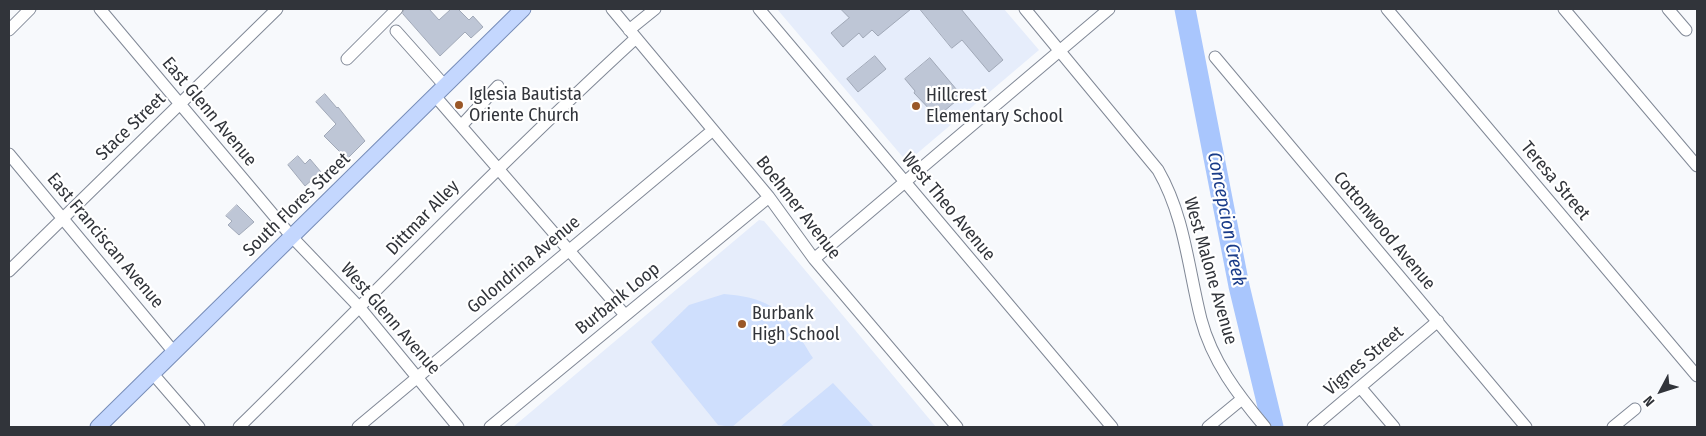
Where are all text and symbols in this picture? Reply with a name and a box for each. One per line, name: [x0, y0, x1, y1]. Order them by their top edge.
street label: East Glenn Avenue: [157, 53, 261, 171]
place label: Iglesia Bautista Oriente Church: [469, 84, 582, 126]
place label: Hillcrest Elementary School: [926, 85, 1063, 128]
street label: Stace Street: [92, 89, 170, 165]
marker: Iglesia Bautista Oriente Church: [453, 99, 465, 111]
marker: Hillcrest Elementary School: [910, 100, 922, 112]
street label: Teresa Street: [1516, 137, 1594, 225]
street label: South Flores Street: [239, 149, 355, 261]
street label: West Theo Avenue: [897, 149, 999, 265]
water label: Concepcion Creek: [1202, 150, 1250, 288]
street label: Boehmer Avenue: [751, 152, 845, 264]
street label: Cottonwood Avenue: [1328, 168, 1440, 294]
street label: East Franciscan Avenue: [42, 169, 168, 313]
street label: Dittmar Alley: [382, 176, 464, 260]
street label: West Malone Avenue: [1179, 195, 1241, 347]
street label: Golondrina Avenue: [463, 212, 585, 318]
street label: West Glenn Avenue: [336, 259, 444, 379]
street label: Burbank Loop: [572, 259, 664, 339]
place label: Burbank High School: [752, 303, 839, 346]
marker: Burbank High School: [736, 318, 748, 330]
street label: Vignes Street: [1320, 322, 1408, 400]
north arrow: [1636, 366, 1686, 416]
text: N: [1640, 392, 1658, 410]

